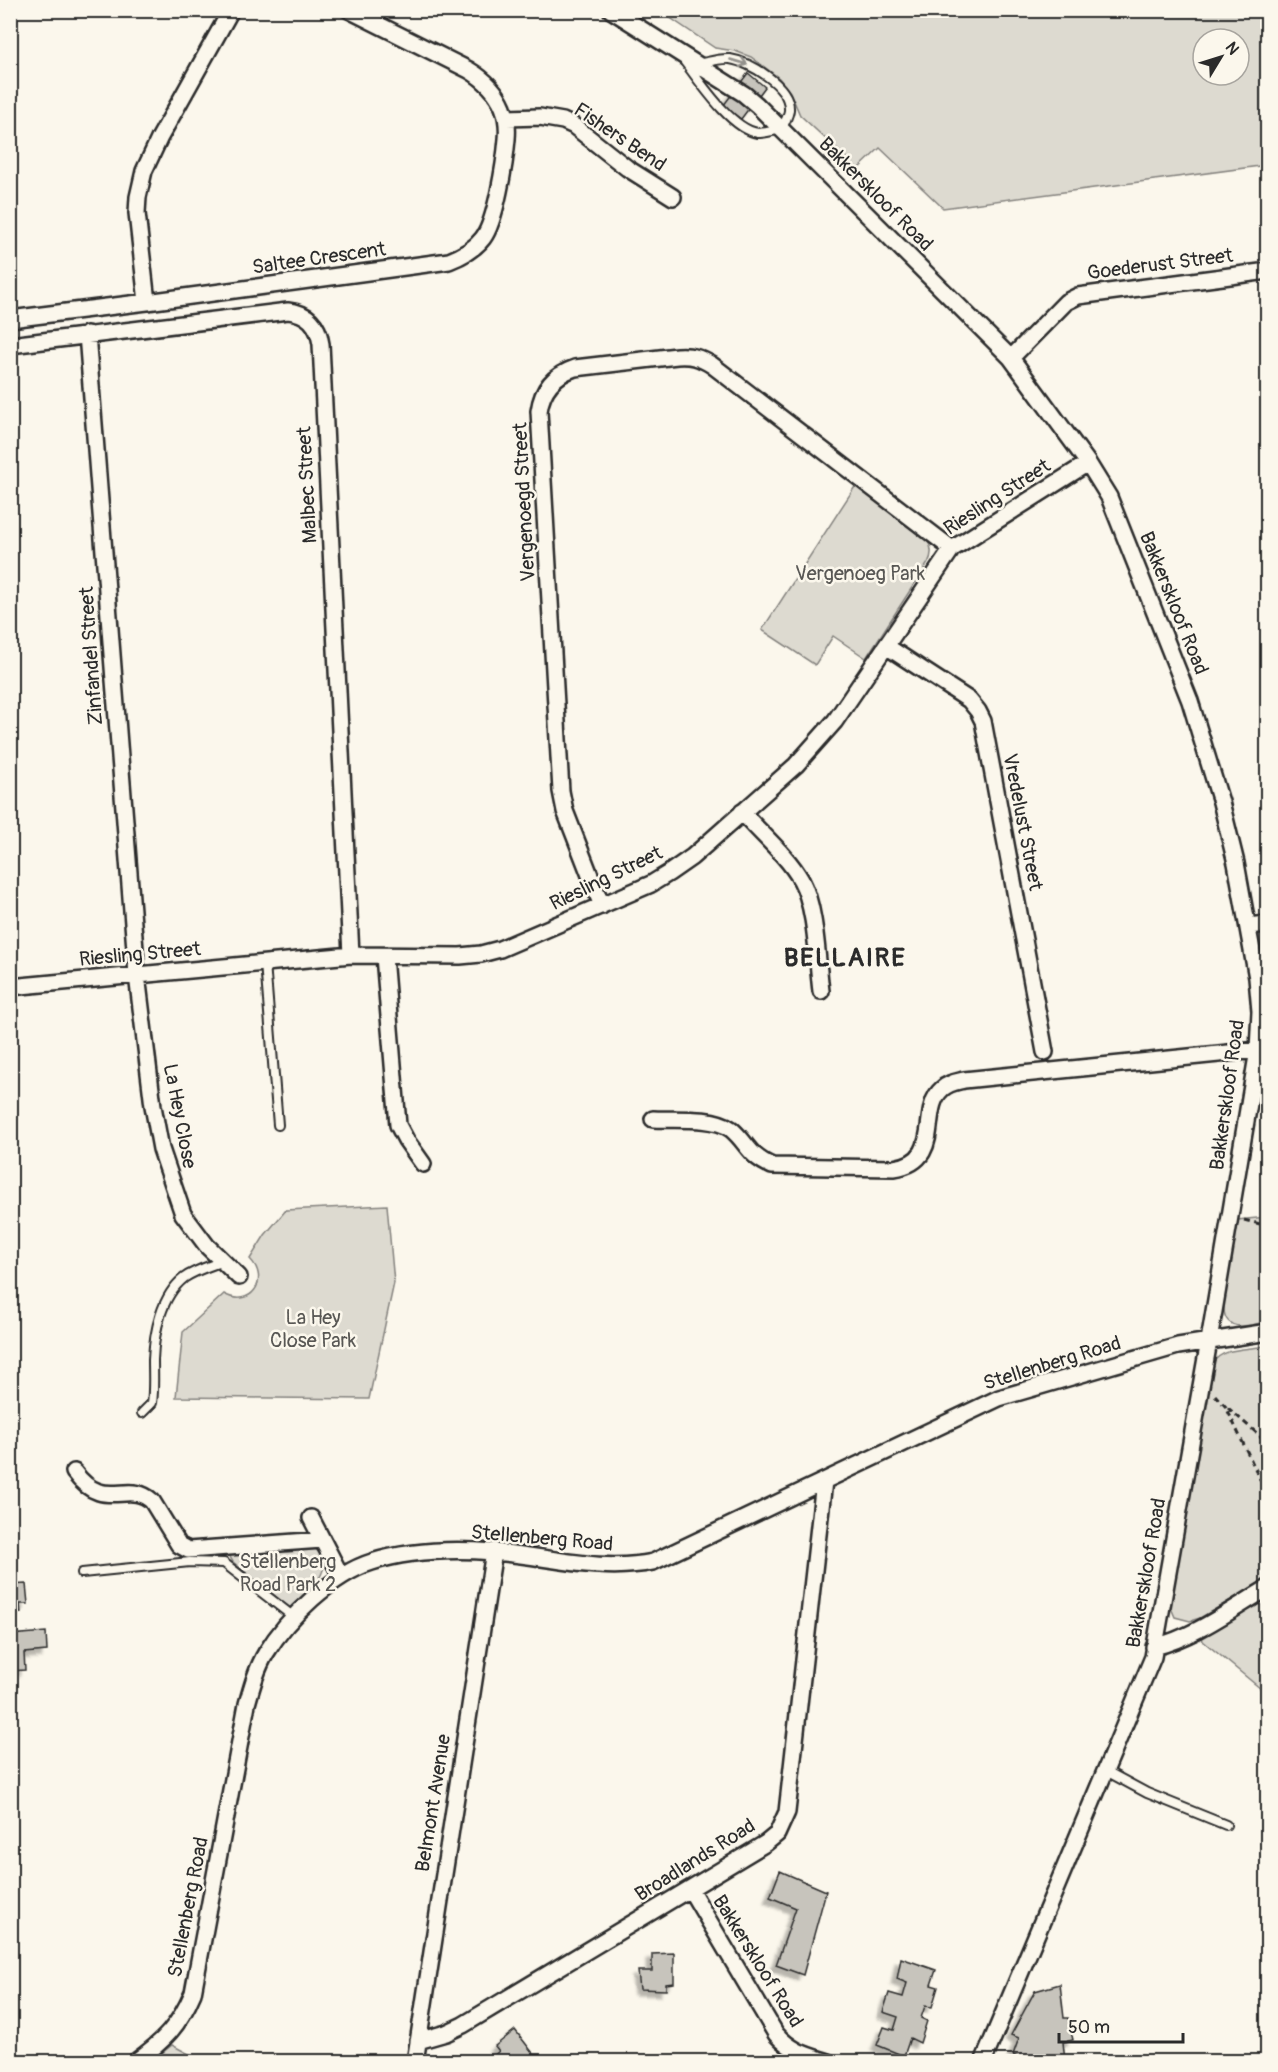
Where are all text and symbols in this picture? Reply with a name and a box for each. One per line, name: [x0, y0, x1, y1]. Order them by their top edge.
north arrow: [1191, 27, 1251, 87]
text: N: [1221, 38, 1243, 59]
one-way arrow: [729, 57, 748, 68]
street label: Fishers Bend: [569, 97, 671, 177]
street label: Bakkerskloof Road: [814, 132, 938, 256]
street label: Saltee Crescent: [251, 236, 388, 280]
street label: Goederust Street: [1086, 243, 1235, 285]
street label: Vergenoegd Street: [507, 421, 541, 582]
street label: Malbec Street: [291, 425, 323, 544]
street label: Riesling Street: [939, 453, 1056, 541]
street label: Bakkerskloof Road: [1134, 528, 1214, 678]
park label: Vergenoeg Park: [795, 561, 926, 586]
street label: Zinfandel Street: [74, 585, 108, 726]
street label: Vredelust Street: [997, 751, 1049, 893]
street label: Riesling Street: [546, 840, 667, 916]
street label: Riesling Street: [78, 936, 203, 972]
district label: BELLAIRE: [784, 942, 906, 974]
street label: Bakkerskloof Road: [1204, 1018, 1250, 1172]
street label: La Hey Close: [158, 1062, 202, 1171]
park label: La Hey Close Park: [270, 1305, 357, 1353]
street label: Stellenberg Road: [980, 1330, 1124, 1396]
street label: Bakkerskloof Road: [1121, 1496, 1171, 1650]
street label: Stellenberg Road: [470, 1519, 614, 1557]
park label: Stellenberg Road Park 2: [240, 1549, 336, 1597]
street label: Belmont Avenue: [410, 1732, 456, 1874]
street label: Broadlands Road: [630, 1813, 760, 1907]
street label: Stellenberg Road: [162, 1835, 214, 1979]
street label: Bakkerskloof Road: [707, 1890, 809, 2032]
scale bar: [1059, 2006, 1184, 2044]
text: 50 m: [1068, 2016, 1110, 2039]

